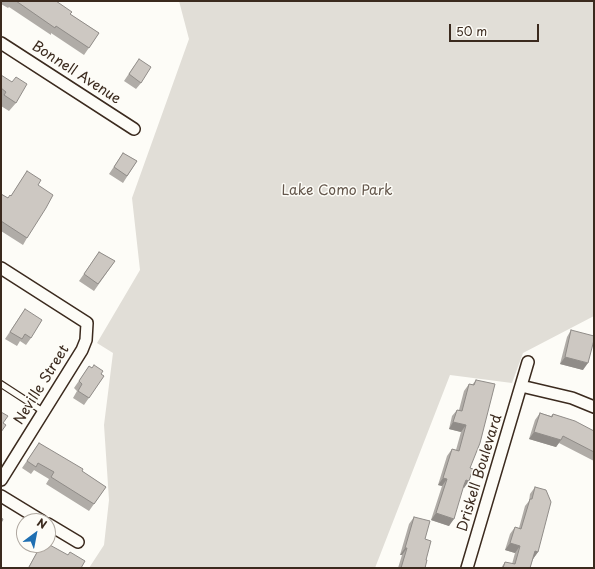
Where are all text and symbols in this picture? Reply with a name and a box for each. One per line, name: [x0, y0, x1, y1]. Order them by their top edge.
scale bar: [451, 16, 541, 42]
text: 50 m: [456, 22, 487, 40]
street label: Bonnell Avenue: [28, 38, 124, 108]
park label: Lake Como Park: [281, 183, 393, 199]
street label: Neville Street: [11, 342, 73, 428]
street label: Driskell Boulevard: [454, 412, 506, 534]
north arrow: [16, 513, 56, 553]
text: N: [34, 514, 50, 533]

